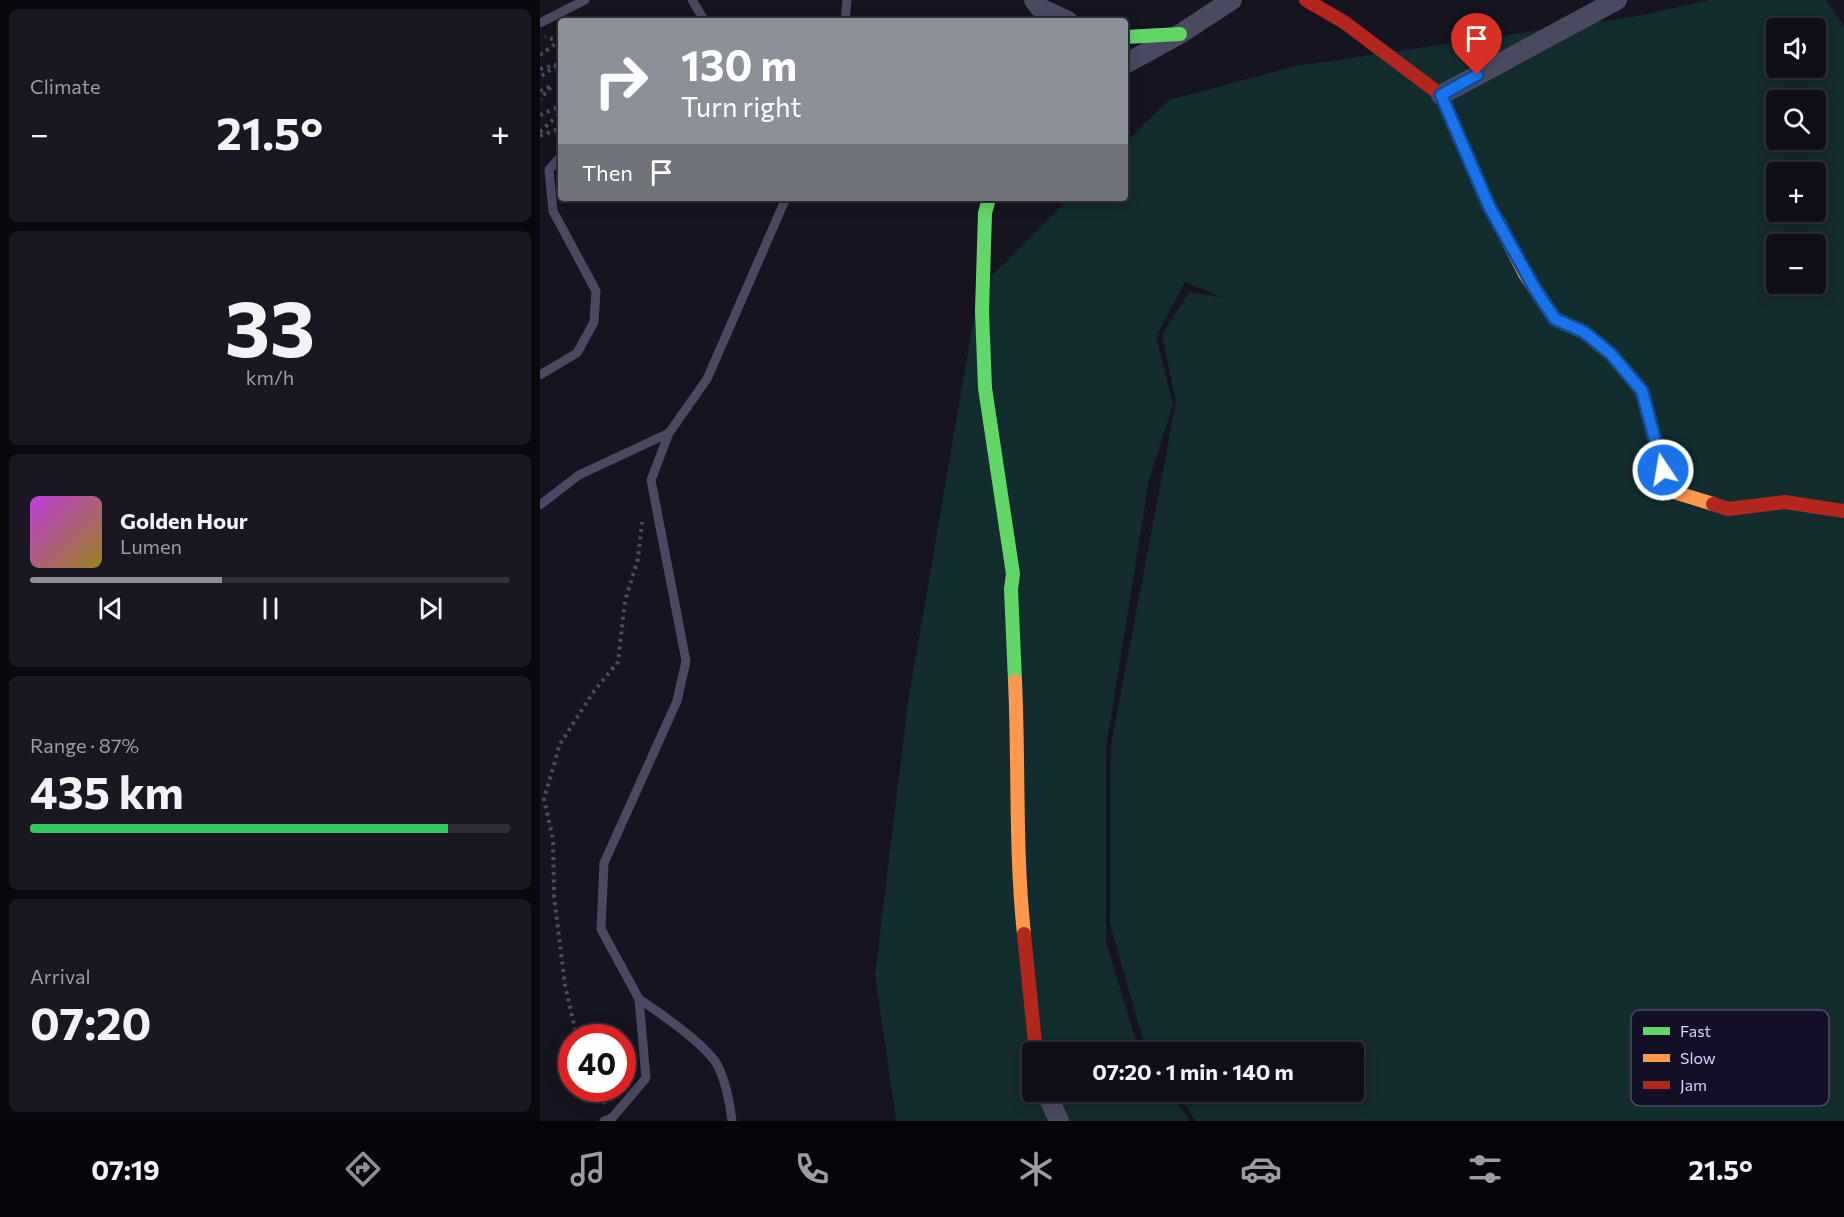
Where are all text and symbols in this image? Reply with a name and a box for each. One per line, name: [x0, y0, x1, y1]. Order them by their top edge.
pin: [1451, 13, 1502, 75]
map controls: [1766, 18, 1826, 294]
button: sound: [1766, 18, 1826, 78]
icon: arrive: [1460, 22, 1493, 55]
text: 130 m: [681, 38, 797, 90]
icon: right: [582, 42, 660, 120]
text: Climate: [30, 74, 100, 98]
text: Turn right: [681, 90, 801, 123]
button: search: [1766, 90, 1826, 150]
text: 21.5°: [216, 104, 323, 159]
text: −: [30, 112, 49, 153]
text: +: [491, 112, 510, 153]
icon: arrive: [645, 156, 678, 189]
text: Then: [582, 159, 633, 186]
button: +: [1766, 162, 1826, 222]
button: −: [1766, 234, 1826, 294]
text: 33: [225, 278, 315, 373]
text: km/h: [246, 365, 294, 389]
position arrow: [1631, 438, 1695, 502]
text: Golden Hour: [120, 507, 248, 534]
text: Lumen: [120, 534, 182, 558]
icon: previous: [94, 592, 127, 625]
icon: pause: [254, 592, 287, 625]
icon: next: [414, 592, 447, 625]
text: Range · 87%: [30, 733, 139, 757]
text: 435 km: [30, 763, 184, 818]
text: Arrival: [30, 964, 91, 988]
text: 07:20: [30, 994, 151, 1049]
legend: [1631, 1010, 1829, 1106]
text: Fast: [1680, 1021, 1711, 1040]
speed limit sign: 40: [558, 1024, 636, 1102]
text: Slow: [1680, 1048, 1716, 1067]
text: 07:20 · 1 min · 140 m: [1092, 1058, 1294, 1085]
text: Jam: [1680, 1075, 1707, 1094]
icon: directions: [342, 1148, 384, 1190]
icon: music: [567, 1148, 609, 1190]
icon: phone: [791, 1148, 833, 1190]
icon: climate: [1015, 1148, 1057, 1190]
icon: car: [1240, 1148, 1282, 1190]
icon: filters: [1464, 1148, 1506, 1190]
text: 07:19: [91, 1153, 160, 1186]
text: 21.5°: [1689, 1153, 1753, 1186]

